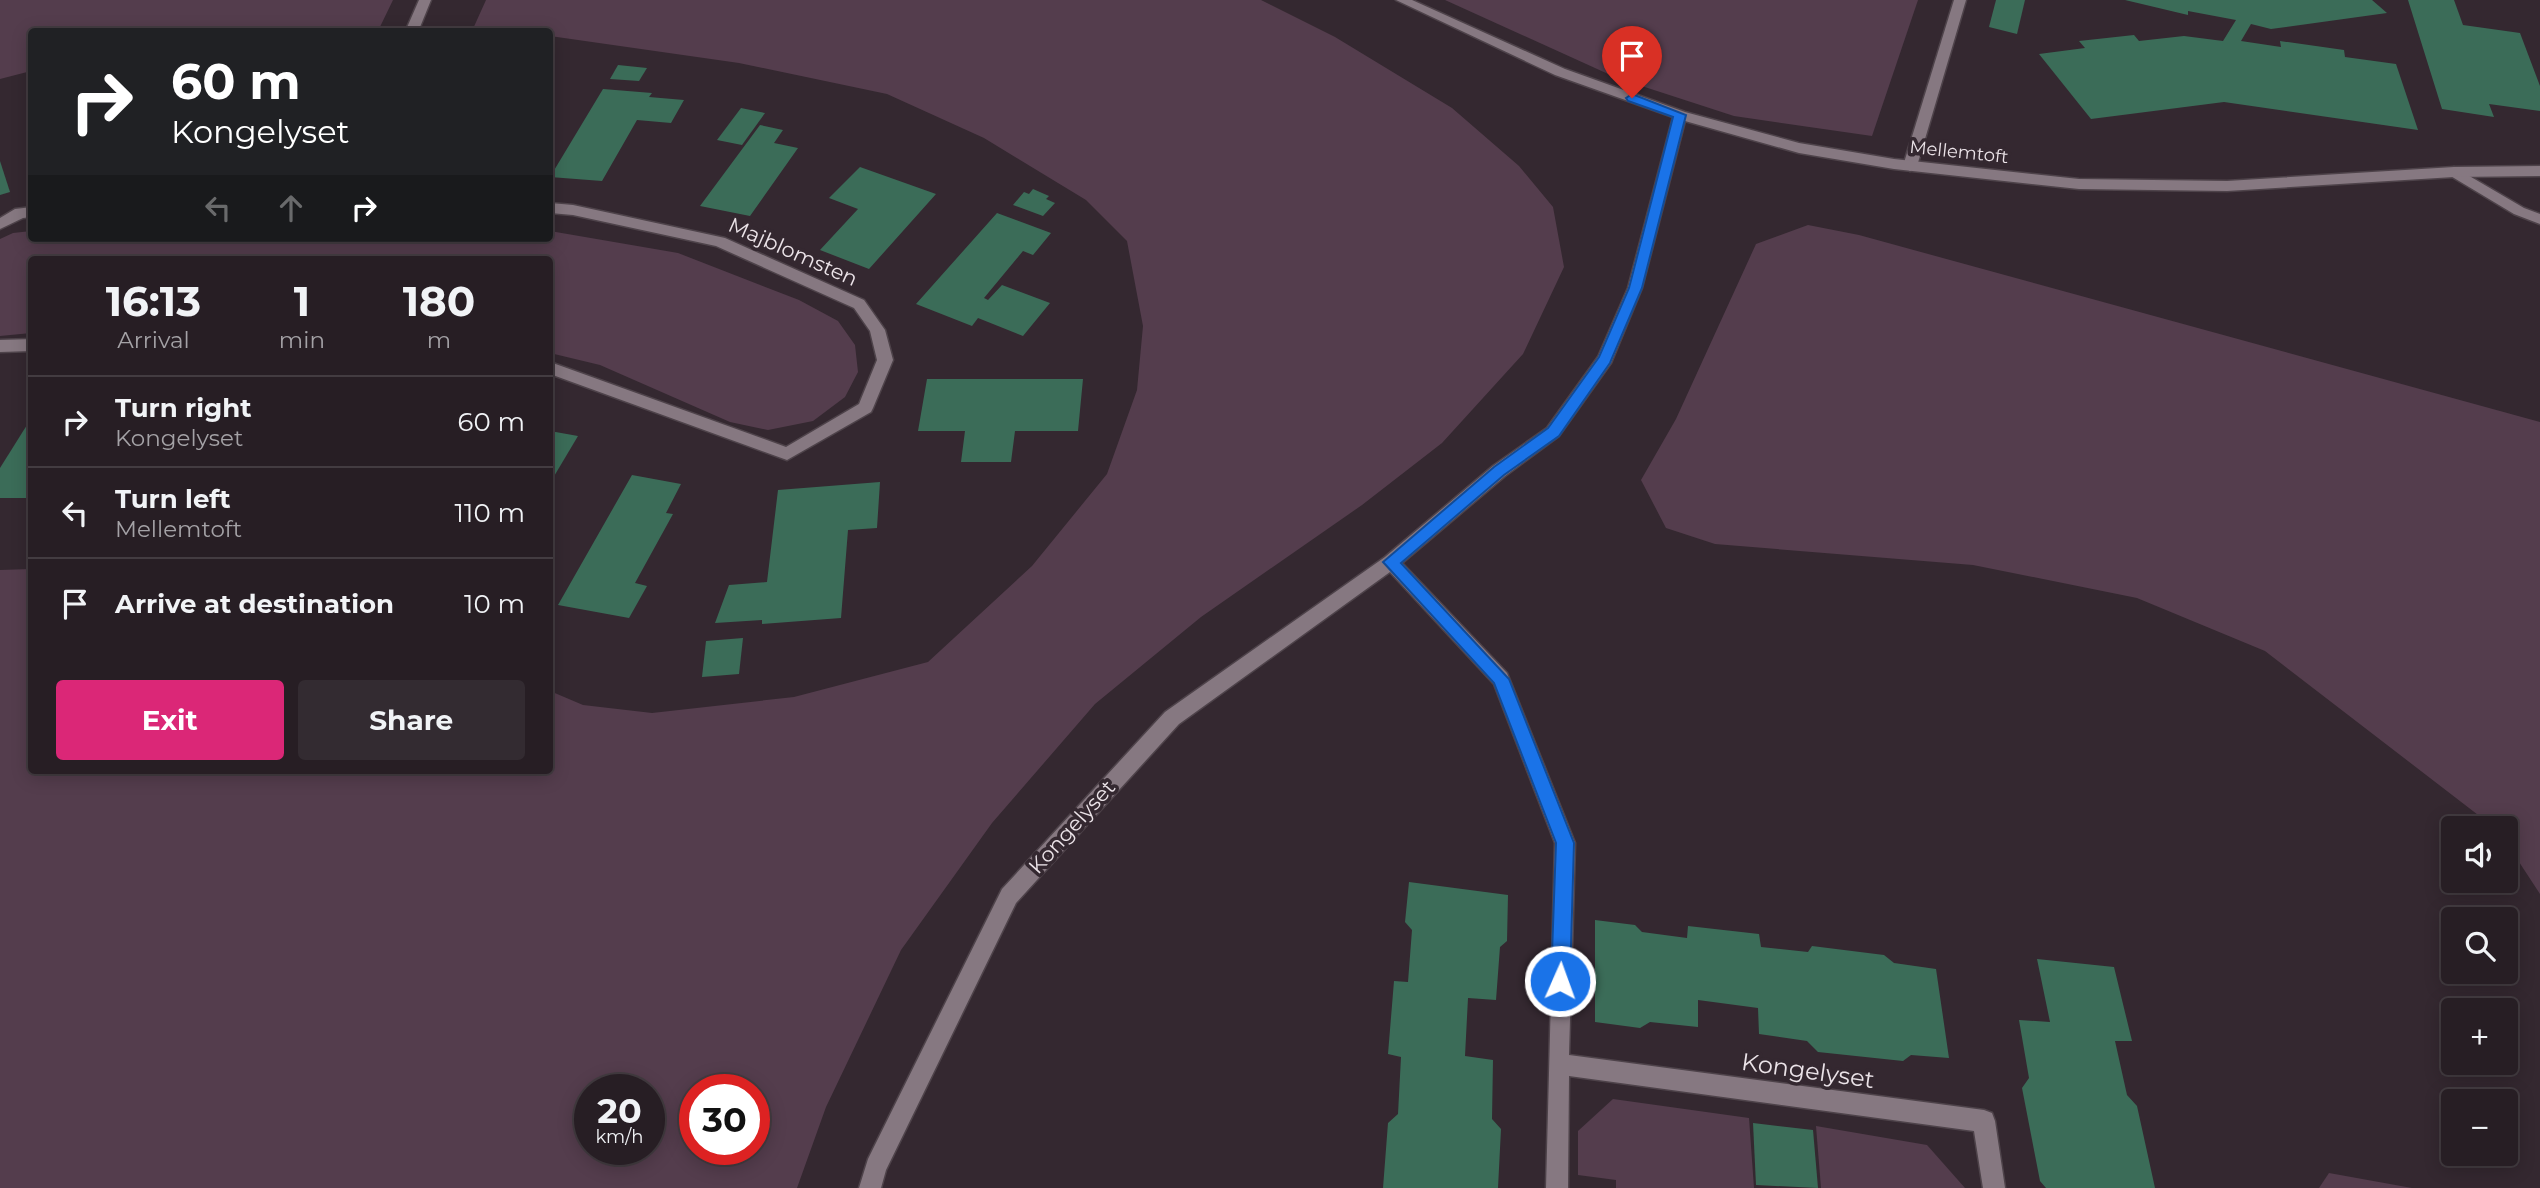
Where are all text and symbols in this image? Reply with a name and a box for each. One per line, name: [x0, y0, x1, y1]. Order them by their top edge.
pin: [1602, 26, 1662, 98]
icon: arrive: [1613, 37, 1651, 75]
text: 60 m: [171, 52, 301, 111]
icon: right: [56, 56, 147, 147]
text: Kongelyset: [171, 112, 350, 151]
street label: Mellemtoft: [1908, 136, 2010, 168]
icon: left: [199, 189, 237, 227]
icon: ahead: [272, 189, 310, 227]
icon: right: [345, 189, 383, 227]
street label: Majblomsten: [725, 212, 862, 291]
text: 16:13: [106, 275, 201, 327]
text: 1: [294, 275, 310, 327]
text: 180: [403, 275, 475, 327]
text: Arrival: [117, 326, 190, 354]
text: min: [279, 326, 325, 354]
text: m: [427, 326, 451, 354]
text: Turn right: [115, 392, 251, 424]
icon: right: [56, 403, 94, 441]
text: 60 m: [458, 406, 525, 438]
text: Kongelyset: [115, 424, 243, 452]
text: Turn left: [115, 483, 231, 515]
icon: left: [56, 494, 94, 532]
text: 110 m: [455, 497, 525, 529]
text: Mellemtoft: [115, 515, 242, 543]
icon: arrive: [56, 585, 94, 623]
text: Arrive at destination: [115, 588, 394, 620]
text: 10 m: [464, 588, 525, 620]
button: Exit: [56, 680, 284, 760]
button: Share: [298, 680, 525, 760]
street label: Kongelyset: [1023, 775, 1120, 879]
map controls: [2441, 816, 2518, 1166]
button: sound: [2441, 816, 2518, 893]
button: search: [2441, 907, 2518, 984]
position arrow: [1523, 944, 1597, 1018]
button: +: [2441, 998, 2518, 1075]
street label: Kongelyset: [1740, 1047, 1877, 1094]
speed limit sign: 30: [679, 1074, 770, 1165]
text: 20: [597, 1089, 642, 1132]
button: −: [2441, 1089, 2518, 1166]
text: km/h: [595, 1126, 644, 1148]

